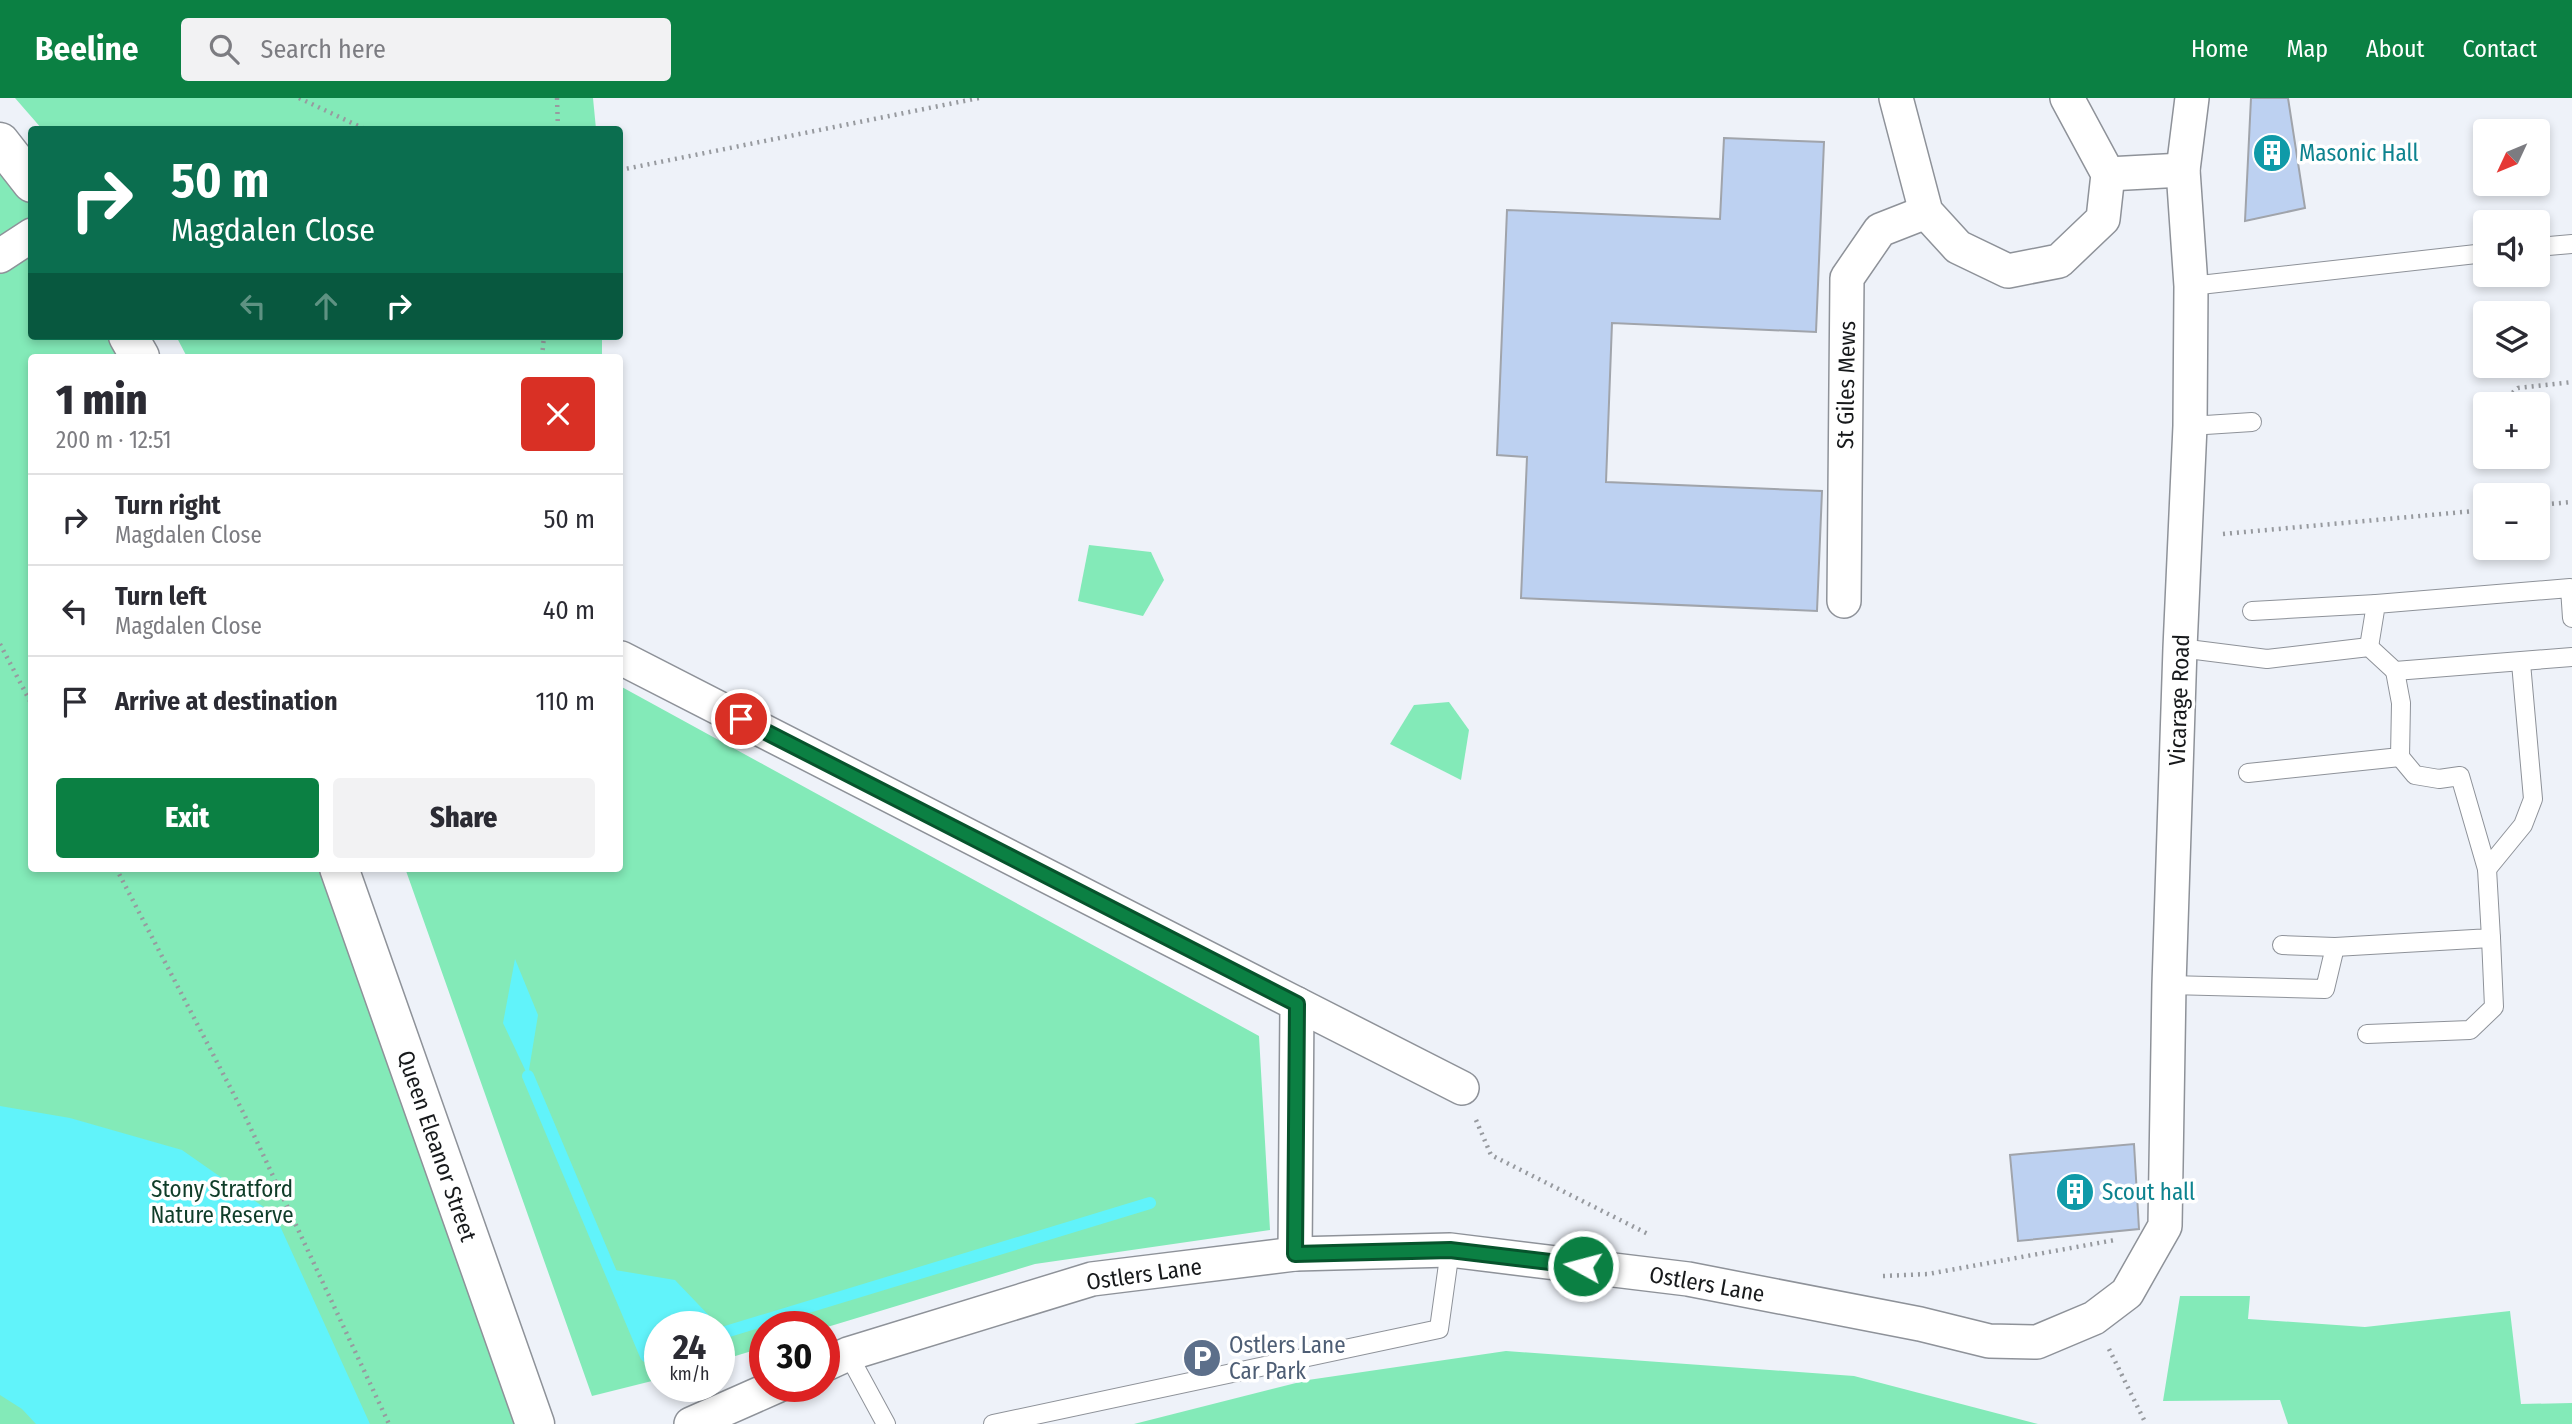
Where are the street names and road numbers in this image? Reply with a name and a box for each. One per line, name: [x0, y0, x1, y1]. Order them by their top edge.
street label: St Giles Mews: [1831, 320, 1861, 449]
street label: Vicarage Road: [2163, 634, 2195, 766]
street label: Queen Eleanor Street: [391, 1047, 483, 1246]
street label: Ostlers Lane: [1084, 1252, 1204, 1296]
street label: Ostlers Lane: [1647, 1260, 1767, 1308]

